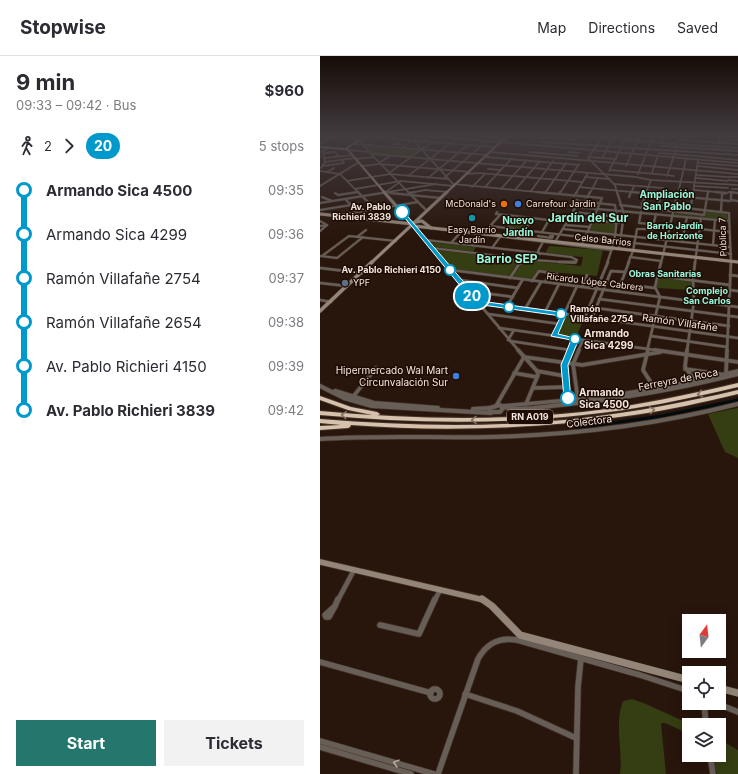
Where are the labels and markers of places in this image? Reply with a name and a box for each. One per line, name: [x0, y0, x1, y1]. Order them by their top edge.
place label: McDonald's: [445, 198, 496, 209]
place label: Carrefour Jardín: [526, 198, 596, 209]
marker: McDonald's: [499, 199, 509, 209]
marker: Carrefour Jardín: [513, 199, 523, 209]
place label: Av. Pablo Richieri 3839: [332, 201, 391, 222]
marker: Av. Pablo Richieri 3839: [394, 204, 410, 220]
marker: Easy Barrio Jardín: [467, 213, 477, 223]
place label: Easy Barrio Jardín: [448, 224, 496, 245]
place label: Av. Pablo Richieri 4150: [341, 264, 441, 275]
marker: Av. Pablo Richieri 4150: [444, 264, 456, 276]
place label: YPF: [353, 277, 370, 288]
marker: YPF: [340, 278, 350, 288]
unlabelled marker: [503, 301, 515, 313]
place label: Ramón Villafañe 2754: [570, 303, 634, 324]
marker: Ramón Villafañe 2754: [555, 308, 567, 320]
place label: Armando Sica 4299: [584, 327, 634, 351]
marker: Armando Sica 4299: [569, 333, 581, 345]
place label: Hipermercado Wal Mart Circunvalación Sur: [336, 364, 449, 388]
marker: Hipermercado Wal Mart Circunvalación Sur: [451, 371, 461, 381]
place label: Armando Sica 4500: [579, 386, 629, 410]
marker: Armando Sica 4500: [560, 390, 576, 406]

